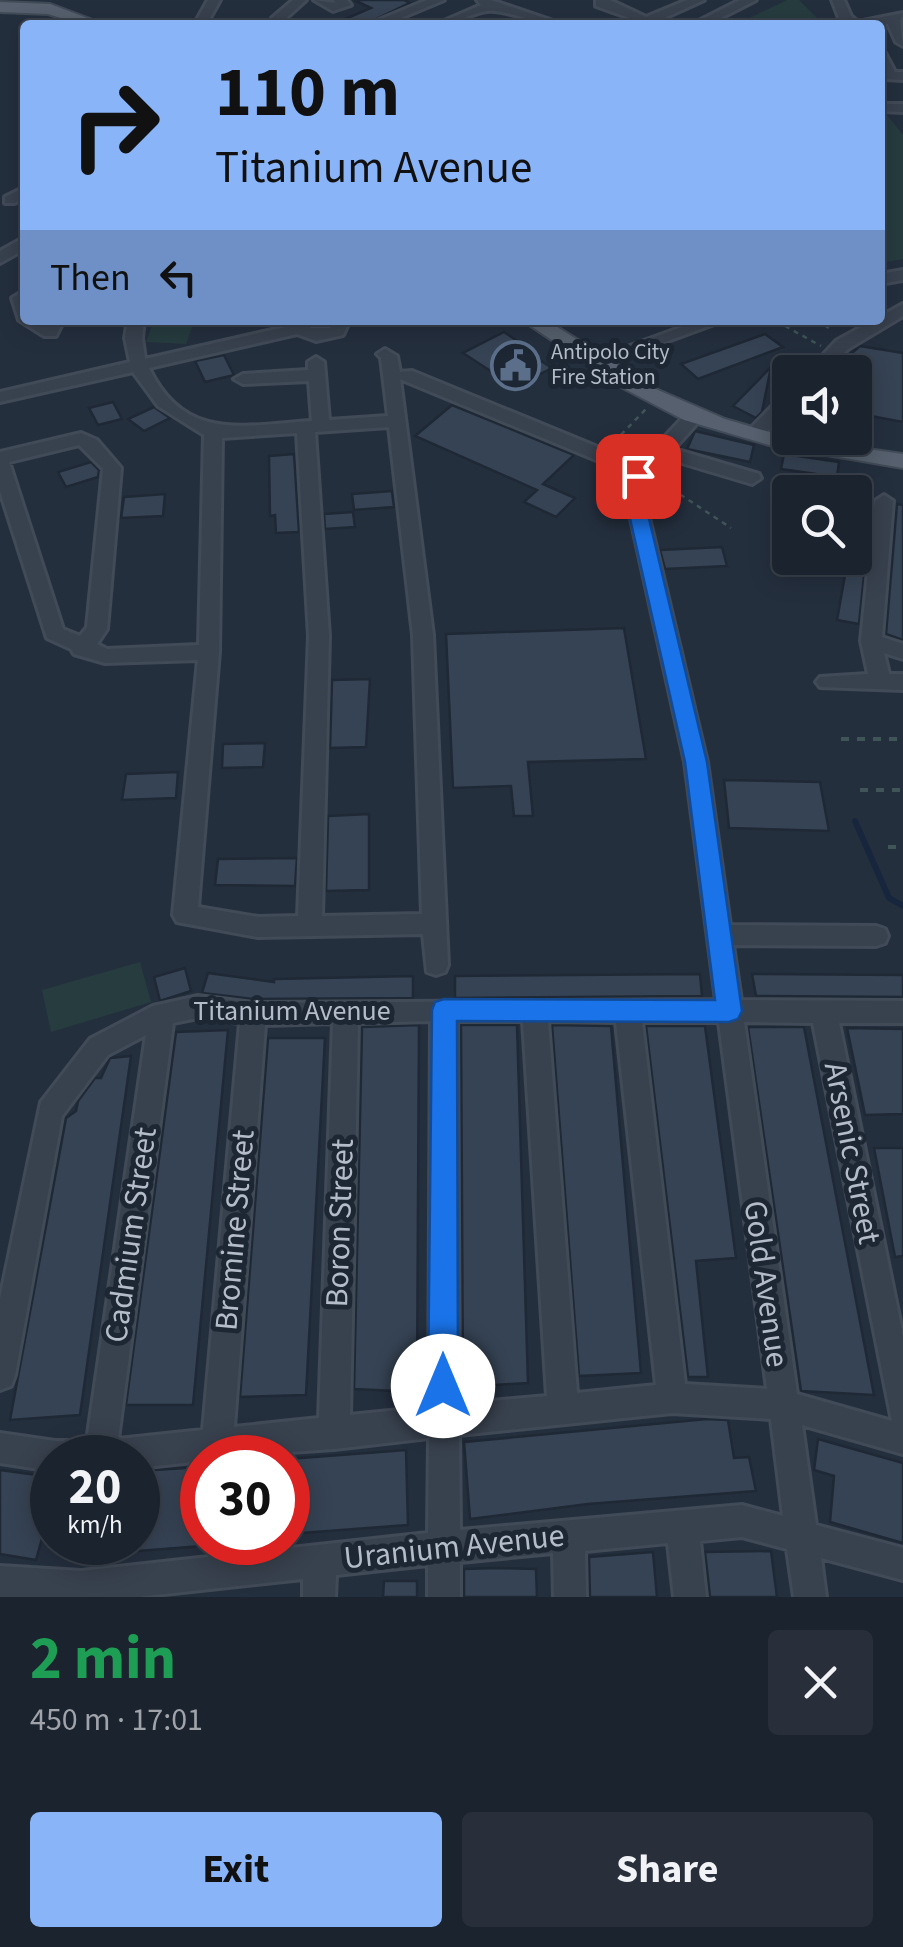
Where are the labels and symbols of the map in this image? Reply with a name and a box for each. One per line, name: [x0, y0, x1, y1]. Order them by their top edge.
place label: Antipolo City Fire Station: [551, 336, 670, 393]
public building icon: Antipolo City Fire Station: [490, 339, 542, 391]
pin: [596, 434, 681, 519]
street label: Titanium Avenue: [193, 991, 391, 1031]
street label: Arsenic Street: [812, 1058, 892, 1248]
street label: Cadmium Street: [93, 1124, 169, 1346]
street label: Bromine Street: [203, 1128, 267, 1332]
street label: Boron Street: [314, 1138, 366, 1308]
street label: Gold Avenue: [732, 1198, 800, 1370]
position arrow: [391, 1334, 495, 1438]
speed limit sign: 30: [180, 1435, 310, 1565]
street label: Uranium Avenue: [341, 1513, 567, 1581]

